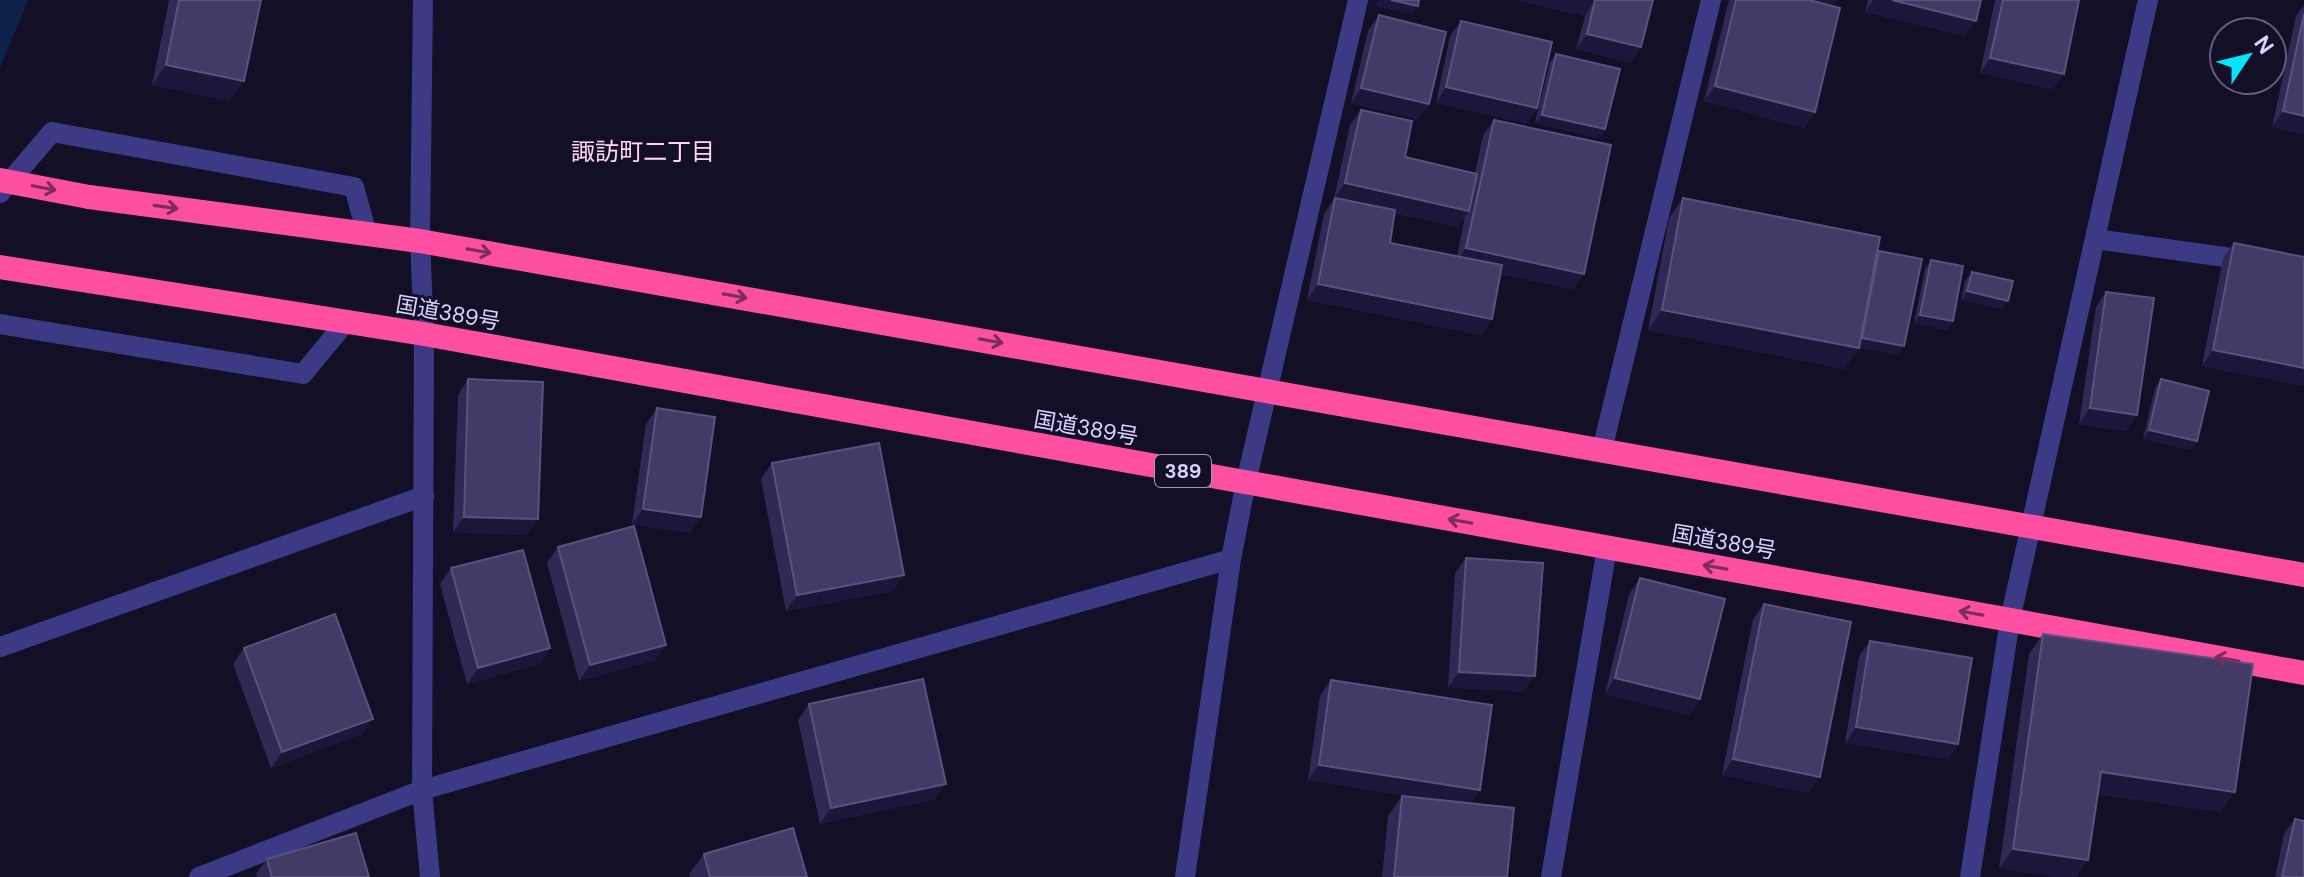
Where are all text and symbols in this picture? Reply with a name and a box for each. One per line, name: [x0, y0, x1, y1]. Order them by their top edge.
north arrow: [2208, 16, 2288, 96]
text: N: [2247, 30, 2280, 60]
district label: 諏訪町二丁目: [571, 136, 715, 167]
one-way arrow: [31, 182, 57, 197]
one-way arrow: [152, 200, 179, 215]
one-way arrow: [466, 245, 491, 260]
street label: 国道389号: [394, 290, 502, 336]
one-way arrow: [722, 290, 747, 305]
one-way arrow: [978, 335, 1003, 350]
street label: 国道389号: [1032, 405, 1140, 451]
road number: 389: [1155, 455, 1211, 487]
one-way arrow: [1447, 513, 1473, 528]
street label: 国道389号: [1670, 519, 1778, 565]
one-way arrow: [1703, 559, 1729, 574]
one-way arrow: [1959, 605, 1985, 620]
one-way arrow: [2215, 651, 2240, 666]

